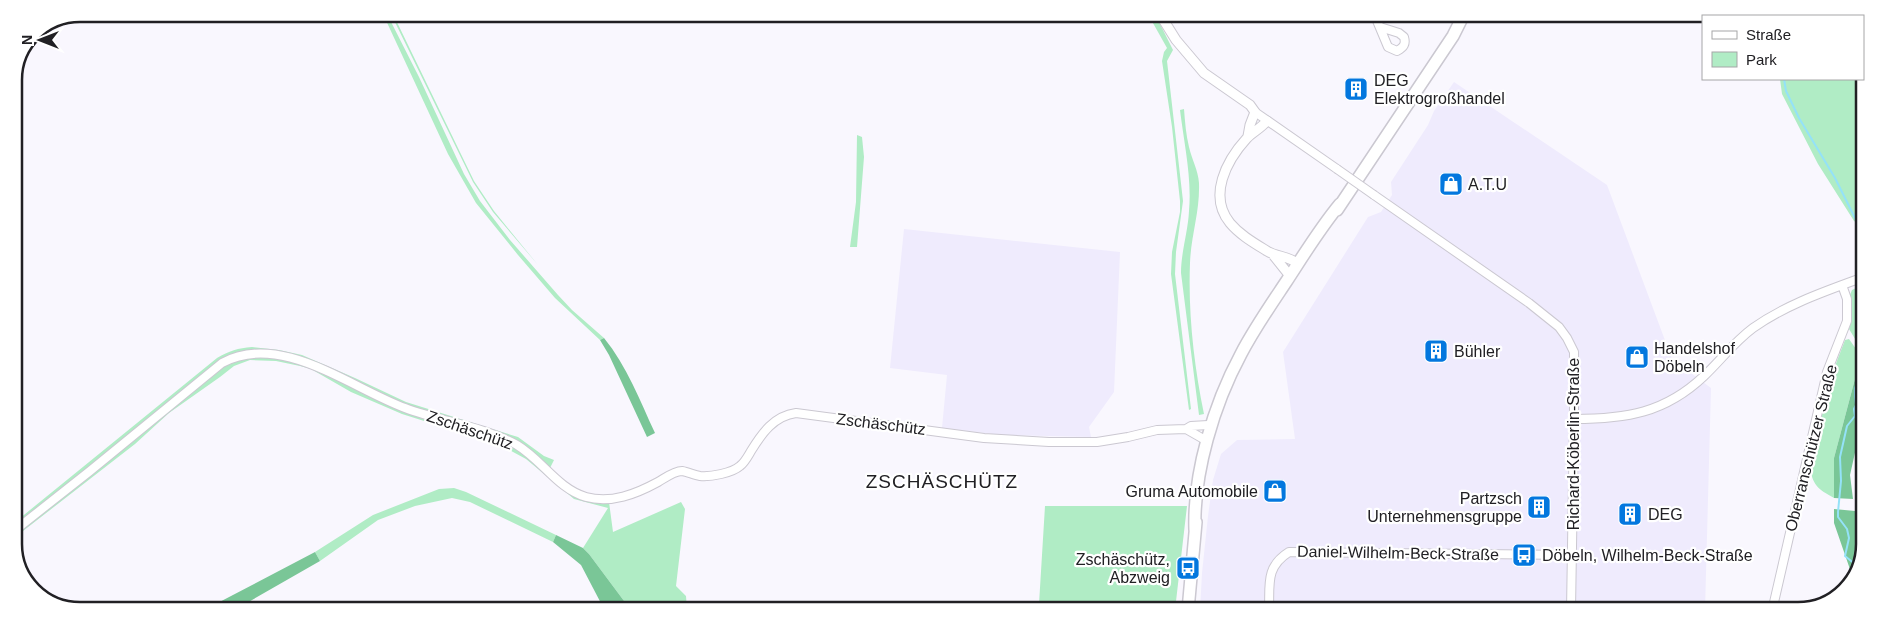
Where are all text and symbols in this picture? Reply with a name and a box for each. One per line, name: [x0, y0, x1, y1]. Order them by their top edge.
north arrow: [15, 15, 65, 65]
legend: [1702, 15, 1864, 80]
text: Straße: [1746, 26, 1791, 43]
text: N: [19, 35, 35, 45]
text: Park: [1746, 51, 1777, 68]
place label: DEG Elektrogroßhandel: [1374, 72, 1505, 107]
building icon: DEG Elektrogroßhandel: [1343, 76, 1369, 102]
shop icon: A.T.U: [1438, 171, 1464, 197]
place label: A.T.U: [1468, 176, 1507, 193]
building icon: Bühler: [1423, 338, 1449, 364]
place label: Handelshof Döbeln: [1654, 340, 1736, 375]
place label: Bühler: [1454, 343, 1501, 360]
shop icon: Handelshof Döbeln: [1624, 344, 1650, 370]
street label: Richard-Köberlin-Straße: [1565, 358, 1582, 530]
street label: Oberranschützer Straße: [1782, 363, 1840, 533]
street label: Zschäschütz: [425, 407, 515, 453]
street label: Zschäschütz: [835, 410, 927, 438]
district label: ZSCHÄSCHÜTZ: [866, 471, 1018, 492]
shop icon: Gruma Automobile: [1262, 478, 1288, 504]
place label: Gruma Automobile: [1125, 483, 1258, 500]
place label: Partzsch Unternehmensgruppe: [1367, 490, 1522, 525]
building icon: Partzsch Unternehmensgruppe: [1526, 494, 1552, 520]
building icon: DEG: [1617, 501, 1643, 527]
place label: DEG: [1648, 506, 1683, 523]
bus stop icon: Döbeln, Wilhelm-Beck-Straße: [1511, 542, 1537, 568]
street label: Daniel-Wilhelm-Beck-Straße: [1297, 543, 1499, 563]
place label: Döbeln, Wilhelm-Beck-Straße: [1542, 547, 1753, 564]
place label: Zschäschütz, Abzweig: [1076, 551, 1170, 586]
bus stop icon: Zschäschütz, Abzweig: [1175, 555, 1201, 581]

